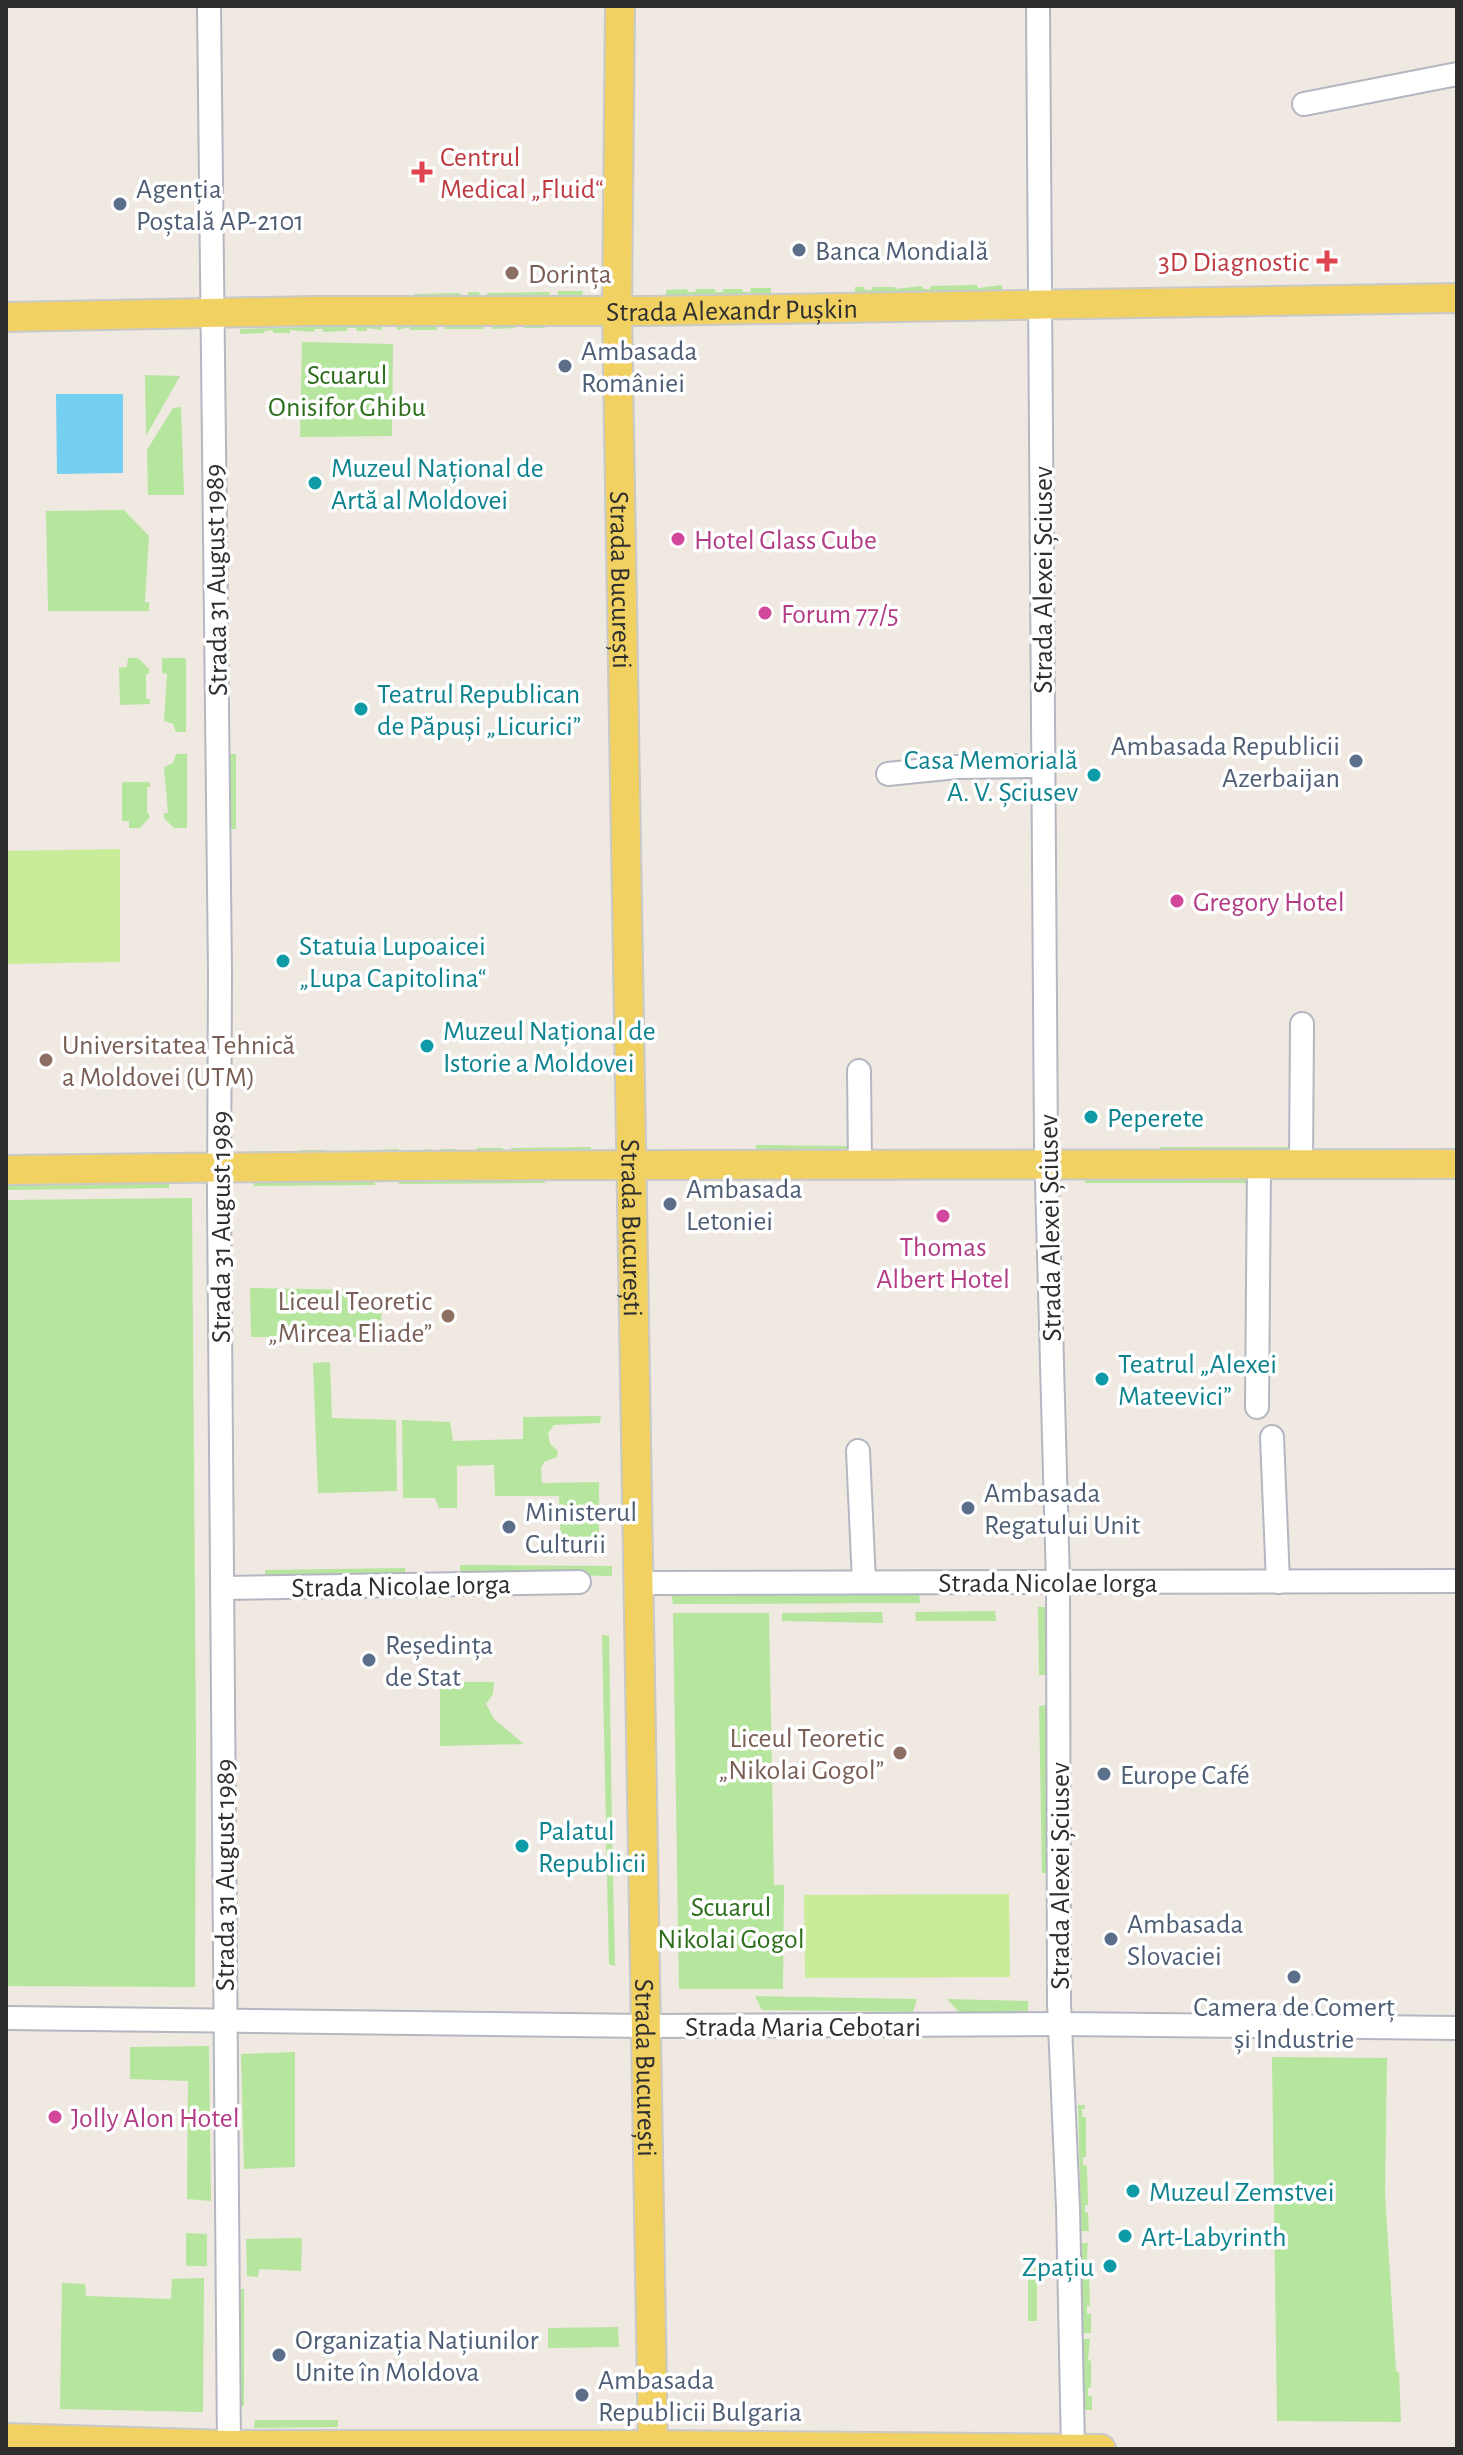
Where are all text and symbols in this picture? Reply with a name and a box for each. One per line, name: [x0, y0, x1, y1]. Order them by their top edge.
place label: Centrul Medical „Fluid“: [440, 144, 604, 204]
marker: Centrul Medical „Fluid“: [411, 161, 433, 183]
place label: Agenția Poștală AP-2101: [136, 176, 304, 237]
marker: Agenția Poștală AP-2101: [111, 195, 129, 213]
place label: Banca Mondială: [815, 238, 989, 266]
marker: Banca Mondială: [790, 241, 808, 259]
place label: 3D Diagnostic: [1158, 249, 1309, 277]
marker: 3D Diagnostic: [1316, 250, 1338, 272]
place label: Dorința: [528, 261, 612, 290]
marker: Dorința: [503, 264, 521, 282]
street label: Strada Alexandr Pușkin: [606, 296, 858, 327]
place label: Ambasada României: [581, 338, 697, 398]
marker: Ambasada României: [556, 357, 574, 375]
park label: Scuarul Onisifor Ghibu: [268, 362, 426, 422]
place label: Muzeul Național de Artă al Moldovei: [331, 455, 544, 515]
street label: Strada 31 August 1989: [201, 463, 233, 697]
street label: Strada Alexei Șciusev: [1030, 466, 1059, 694]
marker: Muzeul Național de Artă al Moldovei: [306, 474, 324, 492]
street label: Strada București: [604, 491, 635, 669]
place label: Hotel Glass Cube: [694, 527, 877, 555]
marker: Hotel Glass Cube: [669, 530, 687, 548]
place label: Forum 77/5: [781, 601, 899, 629]
marker: Forum 77/5: [756, 604, 774, 622]
place label: Teatrul Republican de Păpuși „Licurici”: [377, 681, 581, 742]
marker: Teatrul Republican de Păpuși „Licurici”: [352, 700, 370, 718]
place label: Ambasada Republicii Azerbaijan: [1111, 733, 1340, 793]
place label: Casa Memorială A. V. Șciusev: [904, 747, 1078, 808]
marker: Ambasada Republicii Azerbaijan: [1347, 752, 1365, 770]
marker: Casa Memorială A. V. Șciusev: [1085, 766, 1103, 784]
place label: Gregory Hotel: [1193, 889, 1345, 917]
marker: Gregory Hotel: [1168, 892, 1186, 910]
place label: Statuia Lupoaicei „Lupa Capitolina“: [299, 933, 486, 993]
marker: Statuia Lupoaicei „Lupa Capitolina“: [274, 952, 292, 970]
place label: Muzeul Național de Istorie a Moldovei: [443, 1018, 656, 1078]
place label: Universitatea Tehnică a Moldovei (UTM): [62, 1032, 295, 1092]
marker: Muzeul Național de Istorie a Moldovei: [418, 1037, 436, 1055]
marker: Universitatea Tehnică a Moldovei (UTM): [37, 1051, 55, 1069]
place label: Peperete: [1107, 1105, 1204, 1133]
marker: Peperete: [1082, 1108, 1100, 1126]
street label: Strada 31 August 1989: [208, 1111, 236, 1343]
street label: Strada Alexei Șciusev: [1035, 1114, 1068, 1342]
street label: Strada București: [615, 1139, 646, 1317]
place label: Ambasada Letoniei: [686, 1176, 802, 1236]
marker: Ambasada Letoniei: [661, 1195, 679, 1213]
marker: Thomas Albert Hotel: [934, 1207, 952, 1225]
place label: Thomas Albert Hotel: [876, 1234, 1010, 1294]
place label: Liceul Teoretic „Mircea Eliade”: [268, 1288, 432, 1348]
marker: Liceul Teoretic „Mircea Eliade”: [439, 1307, 457, 1325]
place label: Teatrul „Alexei Mateevici”: [1118, 1351, 1277, 1411]
marker: Teatrul „Alexei Mateevici”: [1093, 1370, 1111, 1388]
place label: Ambasada Regatului Unit: [984, 1480, 1140, 1540]
place label: Ministerul Culturii: [525, 1499, 637, 1559]
marker: Ambasada Regatului Unit: [959, 1499, 977, 1517]
marker: Ministerul Culturii: [500, 1518, 518, 1536]
street label: Strada Nicolae Iorga: [938, 1570, 1158, 1598]
street label: Strada Nicolae Iorga: [291, 1571, 511, 1603]
place label: Reședința de Stat: [385, 1632, 493, 1692]
marker: Reședința de Stat: [360, 1651, 378, 1669]
place label: Liceul Teoretic „Nikolai Gogol”: [718, 1725, 884, 1785]
marker: Liceul Teoretic „Nikolai Gogol”: [891, 1744, 909, 1762]
street label: Strada 31 August 1989: [212, 1759, 240, 1991]
street label: Strada Alexei Șciusev: [1047, 1762, 1076, 1990]
place label: Europe Café: [1120, 1762, 1250, 1790]
marker: Europe Café: [1095, 1765, 1113, 1783]
place label: Palatul Republicii: [538, 1818, 646, 1878]
marker: Palatul Republicii: [513, 1837, 531, 1855]
park label: Scuarul Nikolai Gogol: [657, 1894, 805, 1954]
place label: Ambasada Slovaciei: [1127, 1911, 1243, 1971]
marker: Ambasada Slovaciei: [1102, 1930, 1120, 1948]
marker: Camera de Comerț și Industrie: [1285, 1968, 1303, 1986]
street label: Strada București: [629, 1979, 660, 2157]
place label: Camera de Comerț și Industrie: [1193, 1994, 1395, 2055]
street label: Strada Maria Cebotari: [685, 2014, 921, 2042]
place label: Jolly Alon Hotel: [71, 2105, 240, 2133]
marker: Jolly Alon Hotel: [46, 2108, 64, 2126]
place label: Muzeul Zemstvei: [1149, 2179, 1334, 2207]
marker: Muzeul Zemstvei: [1124, 2182, 1142, 2200]
place label: Art-Labyrinth: [1141, 2224, 1287, 2252]
marker: Art-Labyrinth: [1116, 2227, 1134, 2245]
place label: Zpațiu: [1022, 2254, 1094, 2283]
marker: Zpațiu: [1101, 2257, 1119, 2275]
place label: Organizația Națiunilor Unite în Moldova: [295, 2327, 539, 2387]
marker: Organizația Națiunilor Unite în Moldova: [270, 2346, 288, 2364]
place label: Ambasada Republicii Bulgaria: [598, 2367, 802, 2427]
marker: Ambasada Republicii Bulgaria: [573, 2386, 591, 2404]

